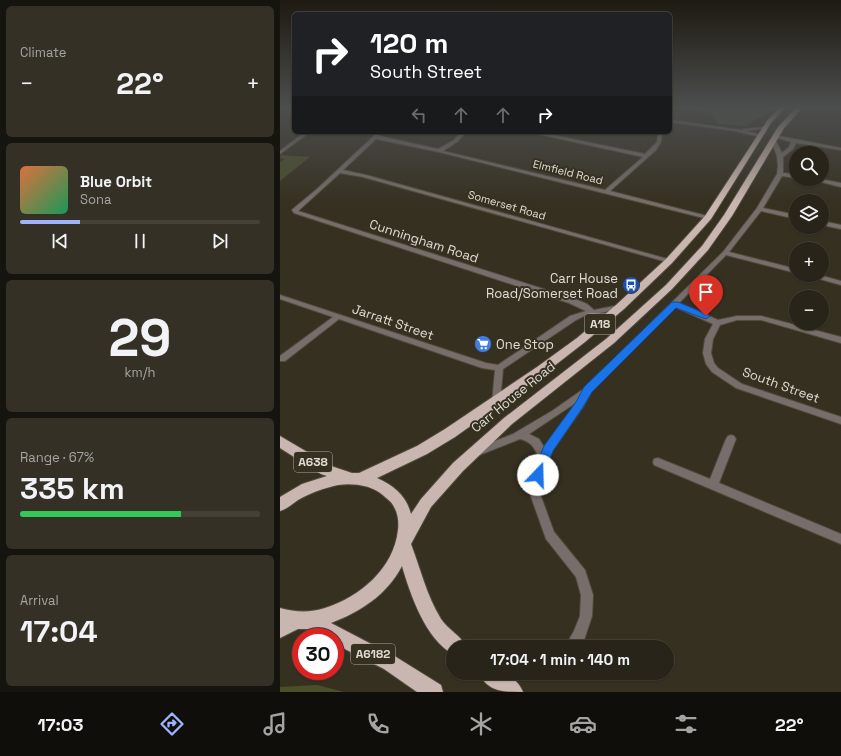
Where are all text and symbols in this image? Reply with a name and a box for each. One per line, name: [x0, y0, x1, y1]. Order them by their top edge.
text: 120 m: [370, 25, 448, 61]
icon: right: [304, 28, 356, 80]
text: Climate: [20, 44, 66, 61]
text: South Street: [370, 60, 482, 83]
text: 22°: [116, 64, 164, 103]
text: −: [20, 69, 34, 97]
text: +: [246, 69, 260, 97]
icon: left: [408, 104, 430, 126]
icon: ahead: [450, 104, 472, 126]
icon: ahead: [492, 104, 514, 126]
icon: right: [534, 104, 556, 126]
map controls: [789, 146, 829, 330]
button: search: [789, 146, 829, 186]
street label: Elmfield Road: [532, 157, 604, 187]
text: Blue Orbit: [80, 172, 152, 191]
street label: Somerset Road: [466, 187, 548, 223]
text: Sona: [80, 191, 111, 208]
button: layers: [789, 194, 829, 234]
street label: Cunningham Road: [367, 215, 481, 267]
icon: previous: [49, 230, 71, 252]
icon: pause: [129, 230, 151, 252]
icon: next: [209, 230, 231, 252]
button: +: [789, 242, 829, 282]
place label: Carr House Road/Somerset Road: [486, 270, 618, 302]
bus stop icon: Carr House Road/Somerset Road: [621, 275, 641, 295]
pin: [689, 275, 723, 316]
icon: arrive: [695, 281, 717, 303]
button: −: [789, 290, 829, 330]
street label: Jarratt Street: [350, 300, 436, 344]
text: 29: [109, 305, 171, 371]
road number: A18: [585, 314, 615, 334]
supermarket icon: One Stop: [473, 334, 493, 354]
place label: One Stop: [496, 336, 554, 353]
street label: Carr House Road: [468, 358, 558, 436]
street label: South Street: [740, 363, 822, 407]
text: km/h: [125, 364, 155, 381]
text: Range · 67%: [20, 449, 94, 466]
road number: A638: [294, 452, 332, 472]
position arrow: [517, 454, 559, 496]
text: 335 km: [20, 469, 125, 508]
text: Arrival: [20, 592, 59, 609]
text: 17:04: [20, 612, 98, 651]
speed limit sign: 30: [292, 628, 344, 680]
road number: A6182: [351, 644, 395, 664]
text: 17:04 · 1 min · 140 m: [490, 650, 630, 669]
icon: directions: [158, 710, 186, 738]
icon: music: [261, 710, 289, 738]
icon: phone: [364, 710, 392, 738]
icon: climate: [467, 710, 495, 738]
icon: car: [569, 710, 597, 738]
icon: filters: [672, 710, 700, 738]
text: 17:03: [37, 713, 83, 736]
text: 22°: [775, 713, 804, 736]

